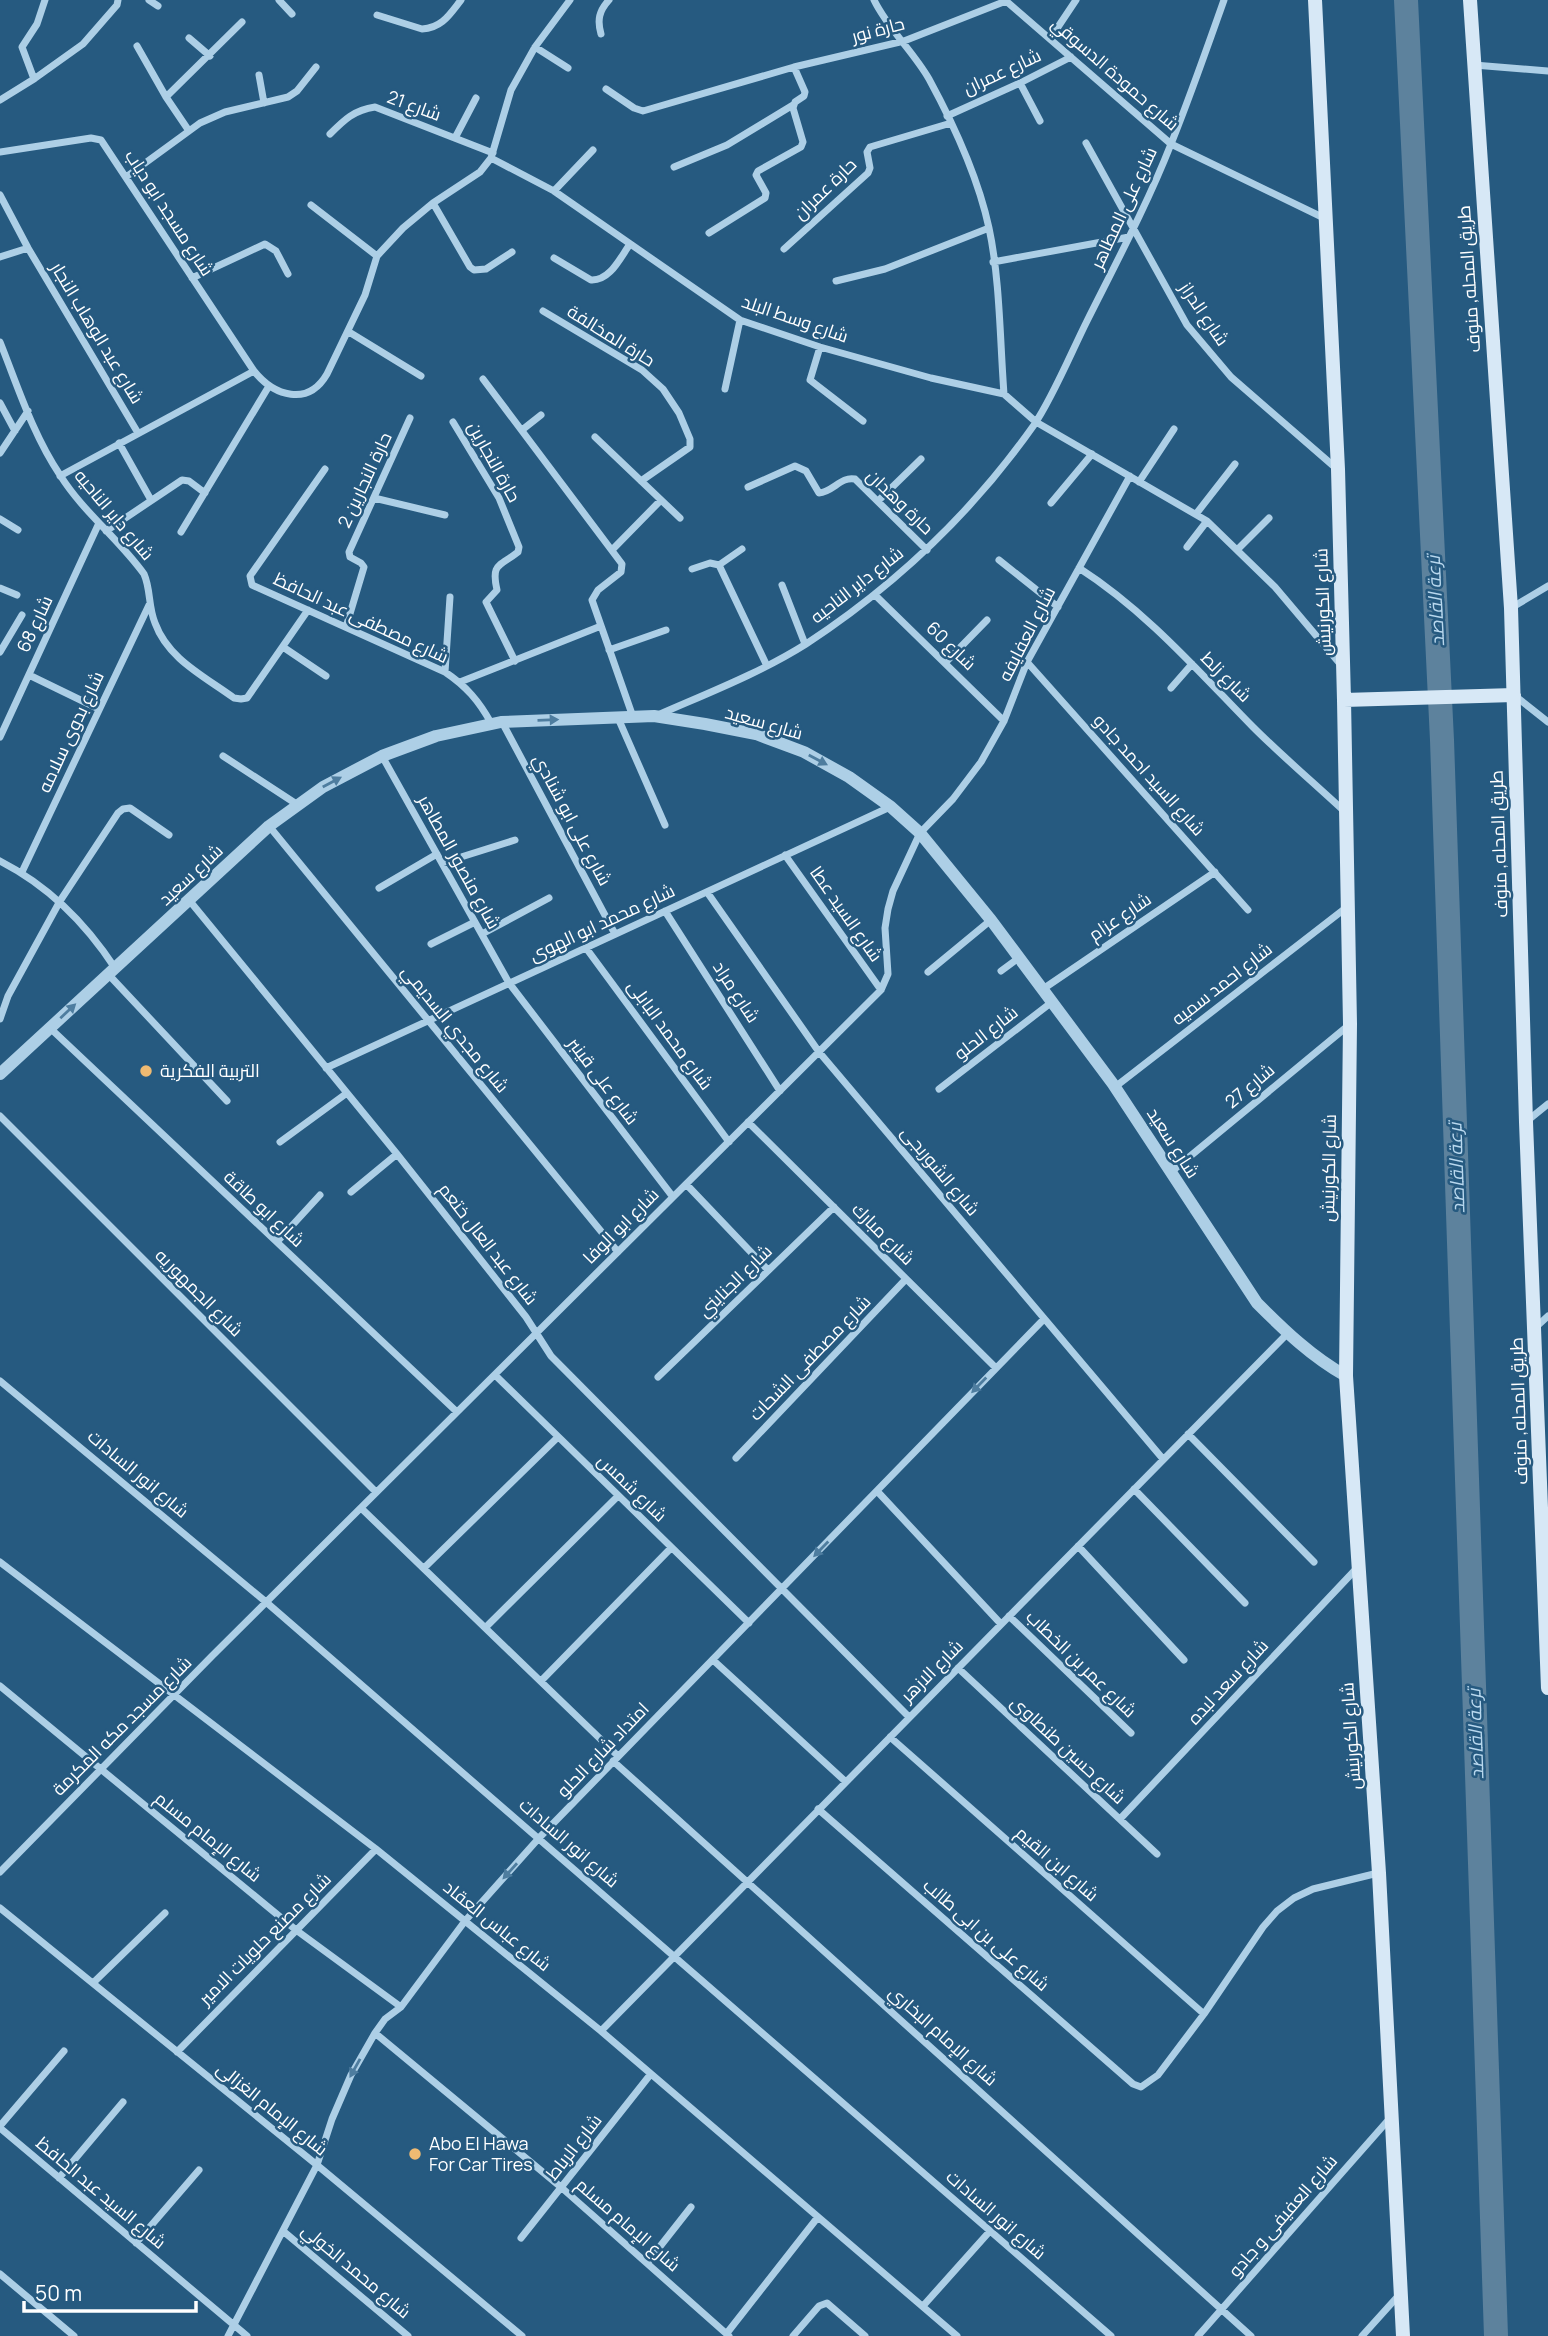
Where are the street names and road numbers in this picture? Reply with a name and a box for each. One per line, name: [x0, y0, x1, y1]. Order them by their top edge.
street label: حارة نور: [848, 10, 907, 48]
street label: شارع حمودة الدسوقي: [1045, 11, 1185, 138]
street label: شارع عمران: [959, 43, 1045, 101]
street label: شارع 21: [384, 84, 445, 127]
street label: شارع على المطاهر: [1084, 143, 1163, 274]
street label: شارع مسجد ابو دياب: [119, 145, 220, 281]
street label: حارة عمران: [787, 152, 861, 224]
street label: طريق المحله, منوف: [1451, 204, 1486, 354]
street label: شارع عبد الوهاب النجار: [45, 256, 150, 408]
street label: شارع الدراز: [1173, 276, 1235, 351]
street label: شارع وسط البلد: [738, 289, 852, 348]
street label: حارة المخالفة: [563, 299, 660, 372]
street label: حارة النجارين: [463, 417, 527, 506]
street label: حارة النجارين 2: [331, 428, 397, 531]
street label: حارة وهدان: [862, 463, 940, 539]
street label: شارع داير الناحيه: [69, 464, 160, 566]
street label: شارع داير الناحيه: [805, 540, 908, 629]
street label: شارع الكورنيش: [1308, 548, 1337, 656]
street label: شارع مصطفى عبد الحافظ: [270, 566, 453, 669]
street label: شارع العفايفه: [992, 582, 1061, 685]
street label: شارع 68: [11, 591, 59, 656]
street label: شارع 60: [921, 616, 982, 676]
street label: شارع زلط: [1195, 646, 1257, 708]
street label: شارع بدوى سلامه: [31, 667, 110, 797]
street label: شارع سعيد: [722, 700, 806, 746]
street label: شارع السيد احمد جادو: [1088, 708, 1211, 841]
street label: شارع على ابو شنادي: [525, 750, 618, 891]
street label: طريق المحله, منوف: [1483, 770, 1514, 918]
street label: شارع منصور المطاهر: [412, 789, 507, 933]
street label: شارع سعيد: [153, 838, 228, 911]
street label: شارع السيد عطا: [804, 861, 889, 967]
street label: شارع محمد ابو الهوى: [525, 878, 679, 967]
street label: شارع عزام: [1083, 886, 1156, 947]
street label: شارع احمد سميه: [1166, 936, 1277, 1031]
street label: شارع مراد: [707, 956, 766, 1027]
street label: شارع مجدي السديمي: [394, 959, 515, 1099]
street label: شارع محمد البابلى: [622, 975, 719, 1095]
street label: شارع الحلو: [948, 1000, 1023, 1066]
street label: شارع على قينبر: [562, 1031, 645, 1130]
street label: شارع 27: [1220, 1057, 1280, 1114]
street label: شارع سعيد: [1141, 1102, 1206, 1183]
street label: شارع الكورنيش: [1315, 1114, 1342, 1222]
street label: شارع الشوربجى: [895, 1120, 985, 1221]
street label: شارع ابو طاقة: [218, 1165, 310, 1253]
street label: شارع عبد العال ختعم: [433, 1178, 544, 1310]
street label: شارع ابو الوفا: [577, 1182, 664, 1269]
street label: شارع مبارك: [846, 1197, 920, 1271]
street label: شارع الجنايني: [692, 1239, 779, 1324]
street label: شارع الجمهوريه: [150, 1243, 249, 1342]
street label: شارع مصطفى الشحات: [743, 1289, 876, 1426]
street label: طريق المحله, منوف: [1503, 1337, 1534, 1485]
street label: شارع انور السادات: [82, 1424, 194, 1523]
street label: شارع شمس: [592, 1448, 673, 1527]
street label: شارع عمر بن الخطاب: [1021, 1604, 1142, 1723]
street label: شارع سعد لبده: [1182, 1633, 1274, 1730]
street label: شارع الازهر: [894, 1634, 969, 1708]
street label: شارع مسجد مكه المكرمة: [46, 1650, 197, 1801]
street label: شارع الكورنيش: [1334, 1681, 1367, 1791]
street label: شارع حسين طنطاوى: [1005, 1690, 1131, 1810]
street label: امتداد شارع الحلو: [551, 1697, 655, 1803]
street label: شارع الإمام مسلم: [150, 1786, 267, 1888]
street label: شارع انور السادات: [514, 1792, 625, 1893]
street label: شارع ابن القيم: [1010, 1820, 1104, 1907]
street label: شارع مصنع حلويات الامير: [192, 1867, 336, 2011]
street label: شارع على بن ابى طالب: [918, 1873, 1055, 1997]
street label: شارع عباس العقاد: [438, 1874, 556, 1977]
street label: شارع الإمام البخاري: [882, 1980, 1003, 2093]
street label: شارع الإمام الغزالى: [211, 2056, 333, 2161]
street label: شارع الرباط: [540, 2108, 607, 2185]
street label: شارع السيد عبد الحافظ: [31, 2131, 172, 2254]
street label: شارع العفيفى و جادو: [1222, 2149, 1343, 2282]
street label: شارع انور السادات: [941, 2164, 1052, 2265]
street label: شارع الإمام مسلم: [571, 2172, 686, 2277]
street label: شارع محمد الخولي: [295, 2217, 416, 2325]

